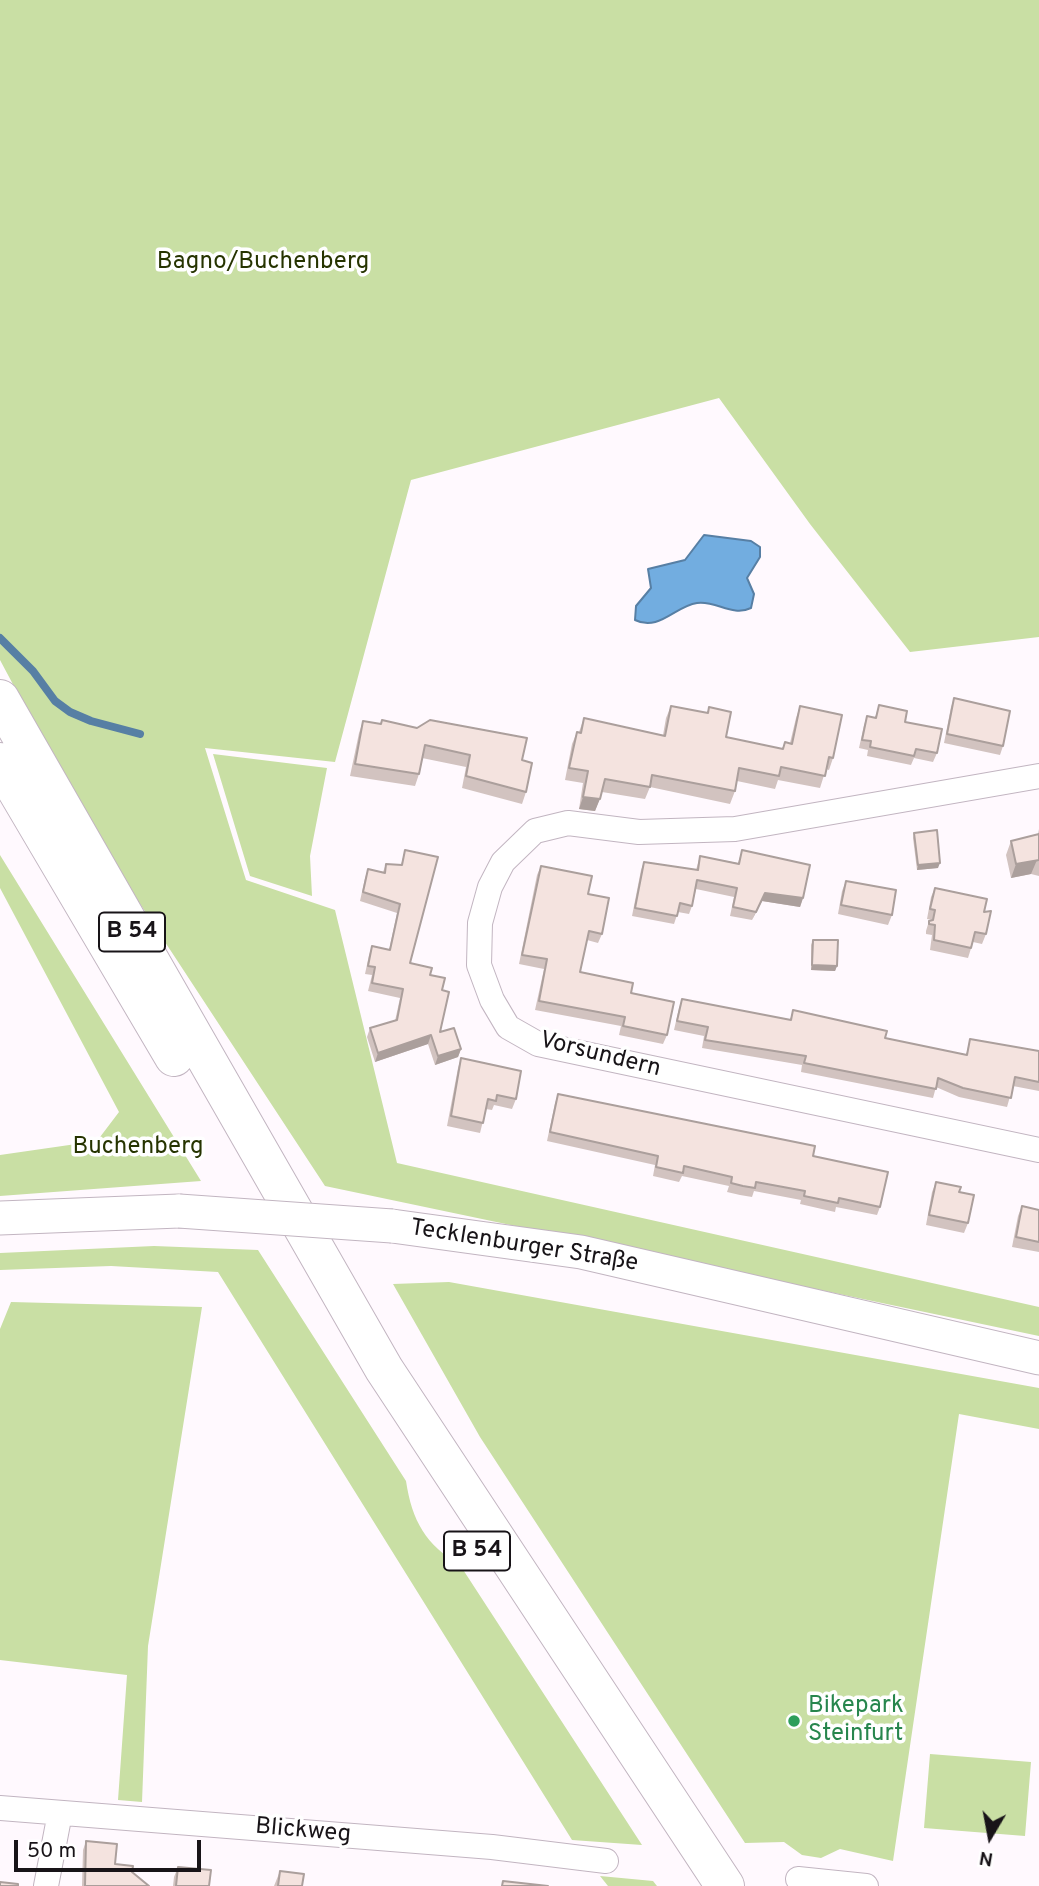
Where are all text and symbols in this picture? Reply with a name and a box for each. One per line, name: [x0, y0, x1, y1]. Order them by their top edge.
park label: Bagno/Buchenberg: [157, 249, 369, 277]
road number: B 54: [99, 912, 165, 951]
street label: Vorsundern: [537, 1027, 663, 1085]
park label: Buchenberg: [73, 1134, 203, 1162]
street label: Tecklenburger Straße: [408, 1215, 640, 1279]
road number: B 54: [444, 1532, 510, 1570]
place label: Bikepark Steinfurt: [808, 1693, 904, 1749]
marker: Bikepark Steinfurt: [786, 1713, 802, 1729]
north arrow: [955, 1802, 1025, 1872]
street label: Blickweg: [254, 1813, 352, 1851]
scale bar: [18, 1826, 205, 1870]
text: 50 m: [27, 1838, 76, 1865]
text: N: [978, 1845, 995, 1871]

